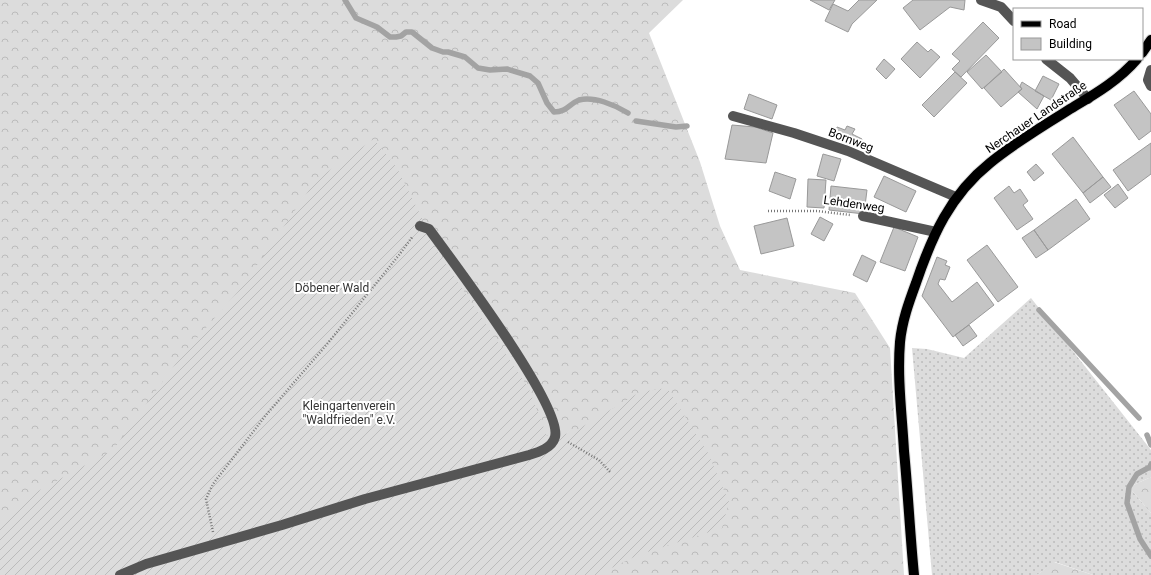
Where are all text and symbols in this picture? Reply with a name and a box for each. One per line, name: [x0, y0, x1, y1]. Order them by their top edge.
legend: [1013, 8, 1143, 60]
text: Road: [1049, 17, 1077, 31]
text: Building: [1049, 37, 1092, 51]
street label: Nerchauer Landstraße: [983, 78, 1089, 156]
street label: Bornweg: [826, 125, 876, 155]
street label: Lehdenweg: [823, 193, 885, 215]
park label: Döbener Wald: [295, 281, 369, 295]
park label: Kleingartenverein "Waldfrieden" e.V.: [302, 399, 396, 427]

